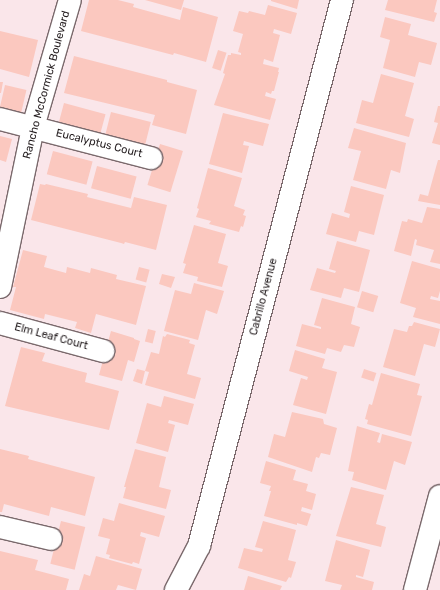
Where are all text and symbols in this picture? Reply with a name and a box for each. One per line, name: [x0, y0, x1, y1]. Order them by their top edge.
street label: Rancho McCormick Boulevard: [21, 10, 73, 160]
street label: Eucalyptus Court: [54, 127, 144, 161]
street label: Cabrillo Avenue: [247, 257, 281, 337]
street label: Elm Leaf Court: [13, 321, 89, 353]

